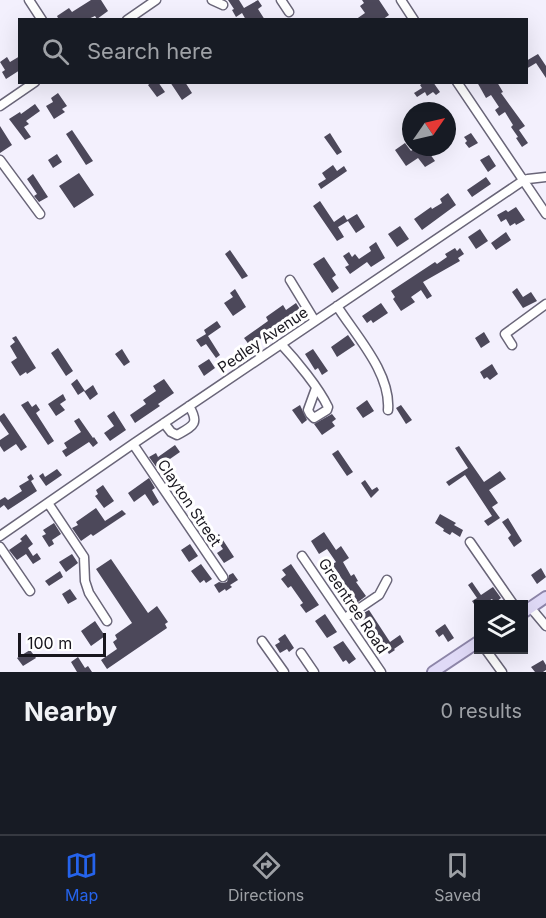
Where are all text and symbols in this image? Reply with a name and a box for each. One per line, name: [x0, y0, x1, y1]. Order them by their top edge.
search box: [18, 18, 528, 84]
icon: search: [39, 35, 72, 68]
text: Search here: [87, 38, 213, 64]
north arrow: [402, 102, 456, 156]
street label: Pedley Avenue: [214, 302, 311, 377]
street label: Clayton Street: [153, 456, 225, 550]
street label: Greentree Road: [314, 554, 392, 657]
map controls: [474, 600, 528, 654]
button: layers: [474, 600, 528, 654]
scale bar: [18, 630, 106, 658]
text: 100 m: [27, 633, 72, 653]
text: Nearby: [24, 696, 117, 727]
text: 0 results: [440, 699, 522, 723]
tab: Map: [65, 849, 98, 905]
tab: Directions: [228, 849, 304, 905]
tab: Saved: [434, 849, 481, 905]

